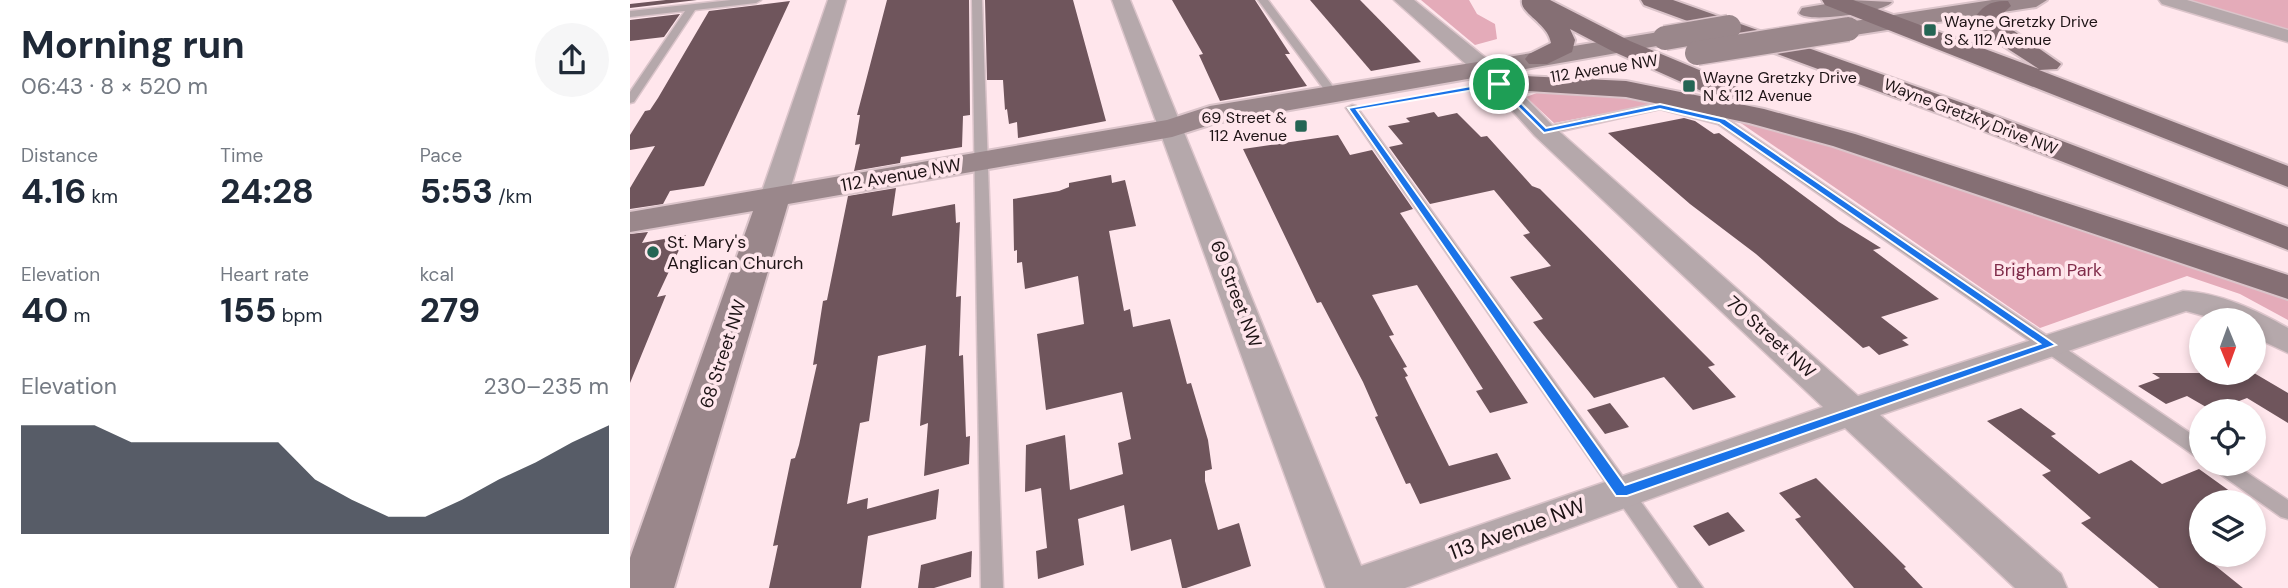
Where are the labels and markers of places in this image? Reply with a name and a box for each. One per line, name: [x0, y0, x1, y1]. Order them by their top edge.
place label: Wayne Gretzky Drive S & 112 Avenue: [1944, 11, 2098, 50]
marker: Wayne Gretzky Drive S & 112 Avenue: [1922, 22, 1938, 38]
pin: [1469, 54, 1529, 114]
place label: Wayne Gretzky Drive N & 112 Avenue: [1703, 67, 1857, 106]
marker: Wayne Gretzky Drive N & 112 Avenue: [1681, 78, 1697, 94]
place label: 69 Street & 112 Avenue: [1202, 107, 1287, 146]
marker: 69 Street & 112 Avenue: [1293, 118, 1309, 134]
place label: St. Mary's Anglican Church: [667, 230, 803, 275]
marker: St. Mary's Anglican Church: [645, 244, 661, 260]

